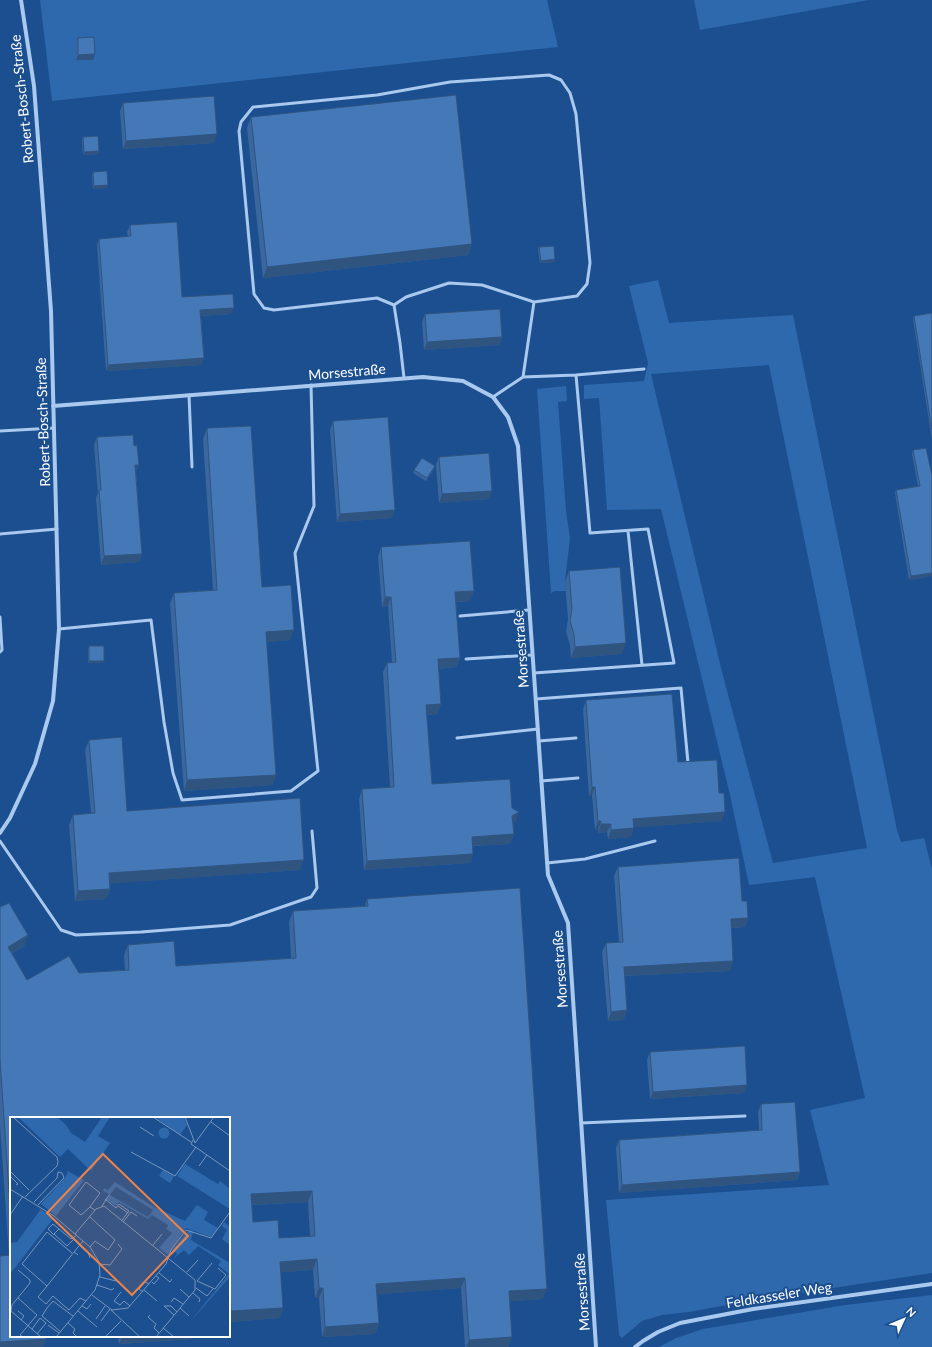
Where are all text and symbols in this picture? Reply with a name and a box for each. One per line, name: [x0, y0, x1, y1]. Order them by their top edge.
street label: Robert-Bosch-Straße: [6, 34, 37, 164]
street label: Robert-Bosch-Straße: [32, 357, 53, 487]
street label: Morsestraße: [307, 360, 386, 383]
street label: Morsestraße: [509, 610, 532, 688]
street label: Morsestraße: [548, 930, 571, 1008]
inset map: [10, 1117, 230, 1337]
street label: Morsestraße: [570, 1253, 593, 1331]
street label: Feldkasseler Weg: [725, 1278, 833, 1311]
north arrow: [884, 1299, 924, 1339]
text: N: [904, 1304, 919, 1319]

